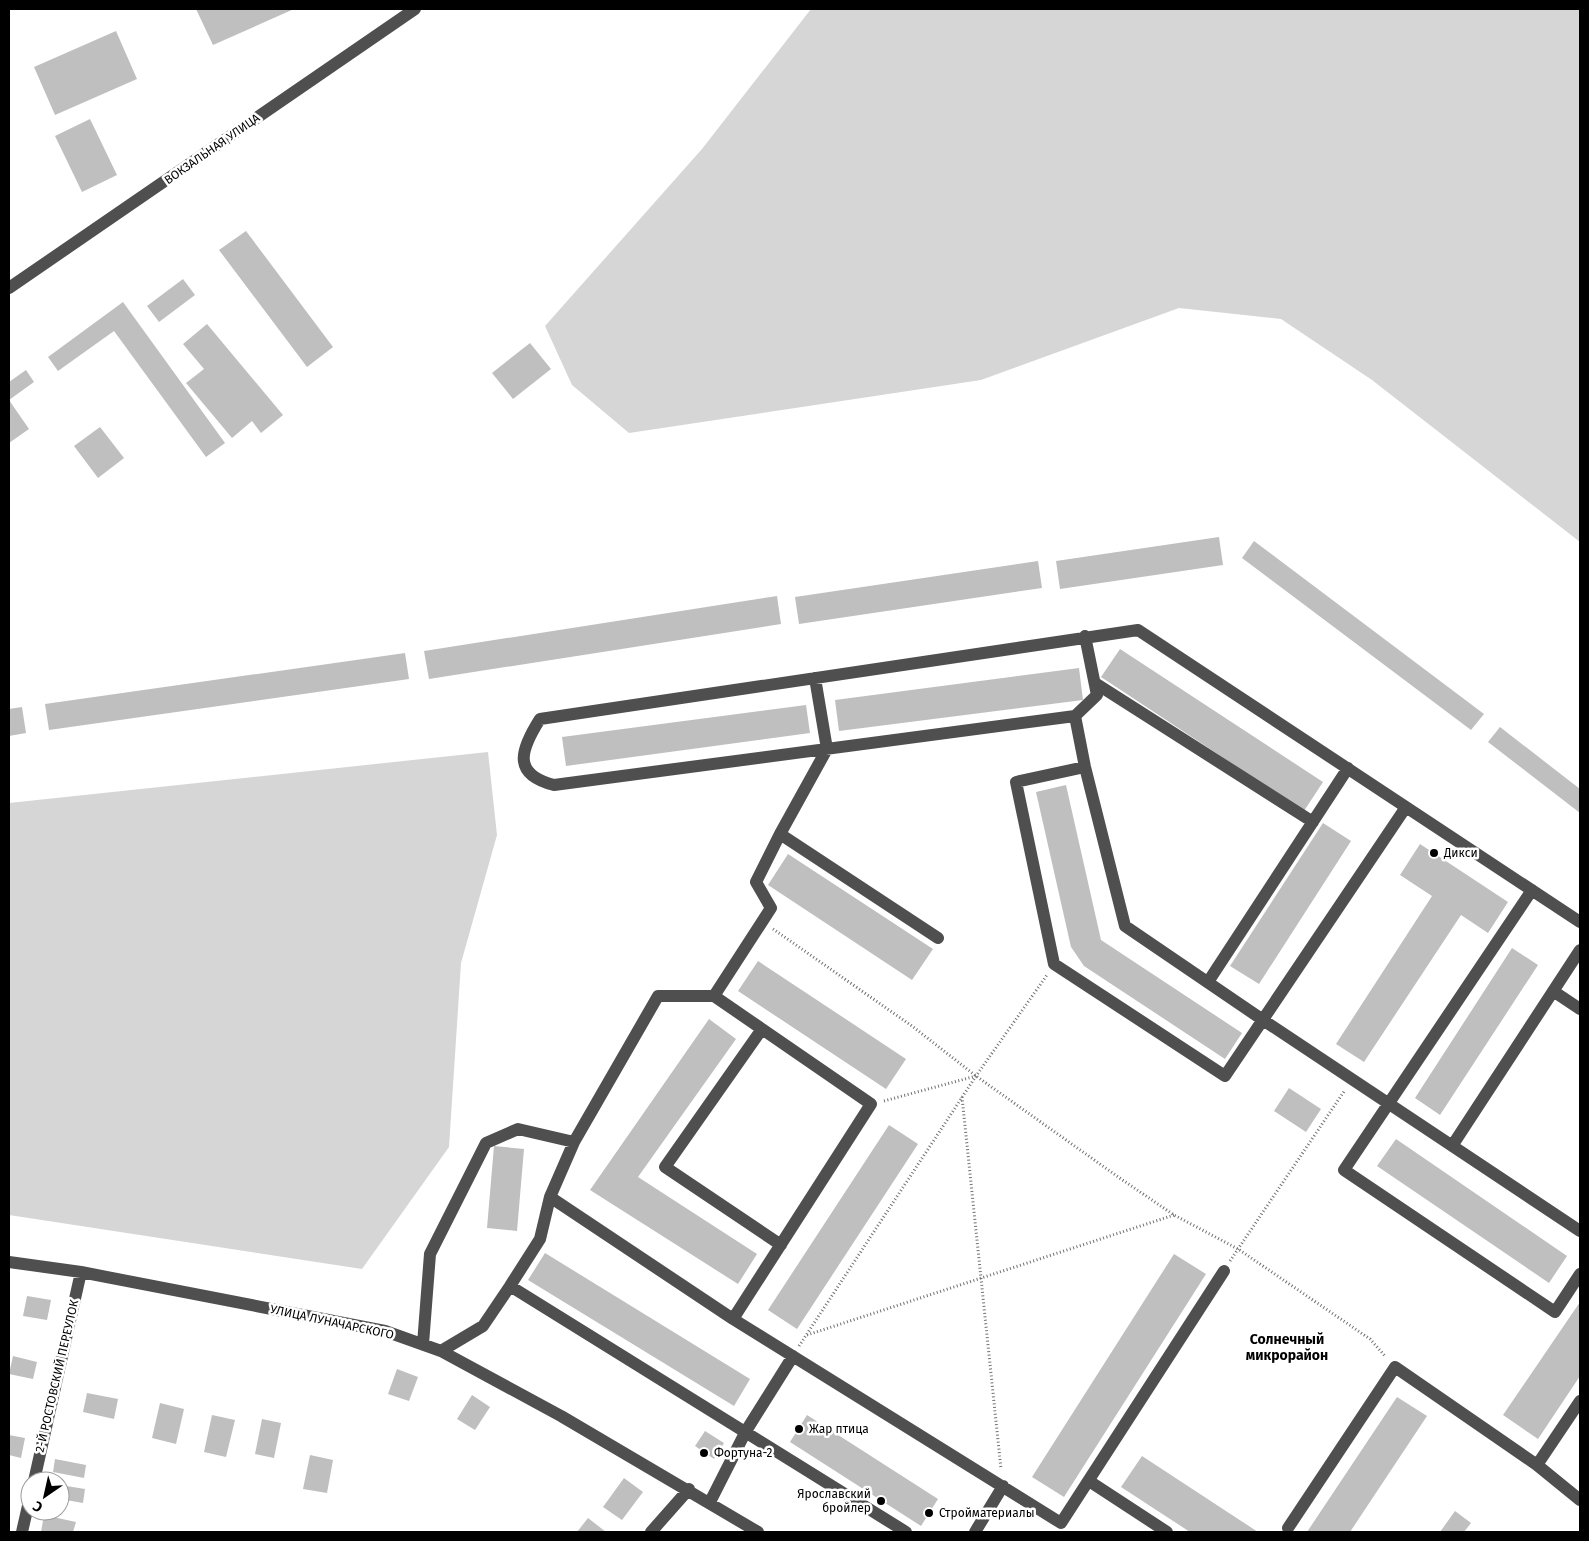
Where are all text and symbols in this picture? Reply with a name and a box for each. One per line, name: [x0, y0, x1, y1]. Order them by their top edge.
street label: ВОКЗАЛЬНАЯ УЛИЦА: [162, 111, 262, 187]
place label: Дикси: [1443, 846, 1478, 860]
marker: Дикси: [1428, 847, 1440, 859]
street label: 2-Й РОСТОВСКИЙ ПЕРЕУЛОК: [32, 1298, 81, 1454]
street label: УЛИЦА ЛУНАЧАРСКОГО: [269, 1302, 395, 1342]
district label: Солнечный микрорайон: [1246, 1331, 1328, 1364]
place label: Жар птица: [809, 1422, 869, 1436]
marker: Жар птица: [793, 1423, 805, 1435]
place label: Фортуна-2: [714, 1446, 773, 1460]
marker: Фортуна-2: [698, 1447, 710, 1459]
north arrow: [20, 1471, 70, 1521]
place label: Ярославский бройлер: [797, 1487, 871, 1515]
marker: Ярославский бройлер: [875, 1495, 887, 1507]
text: С: [30, 1497, 46, 1516]
place label: Стройматериалы: [939, 1506, 1034, 1520]
marker: Стройматериалы: [923, 1507, 935, 1519]

